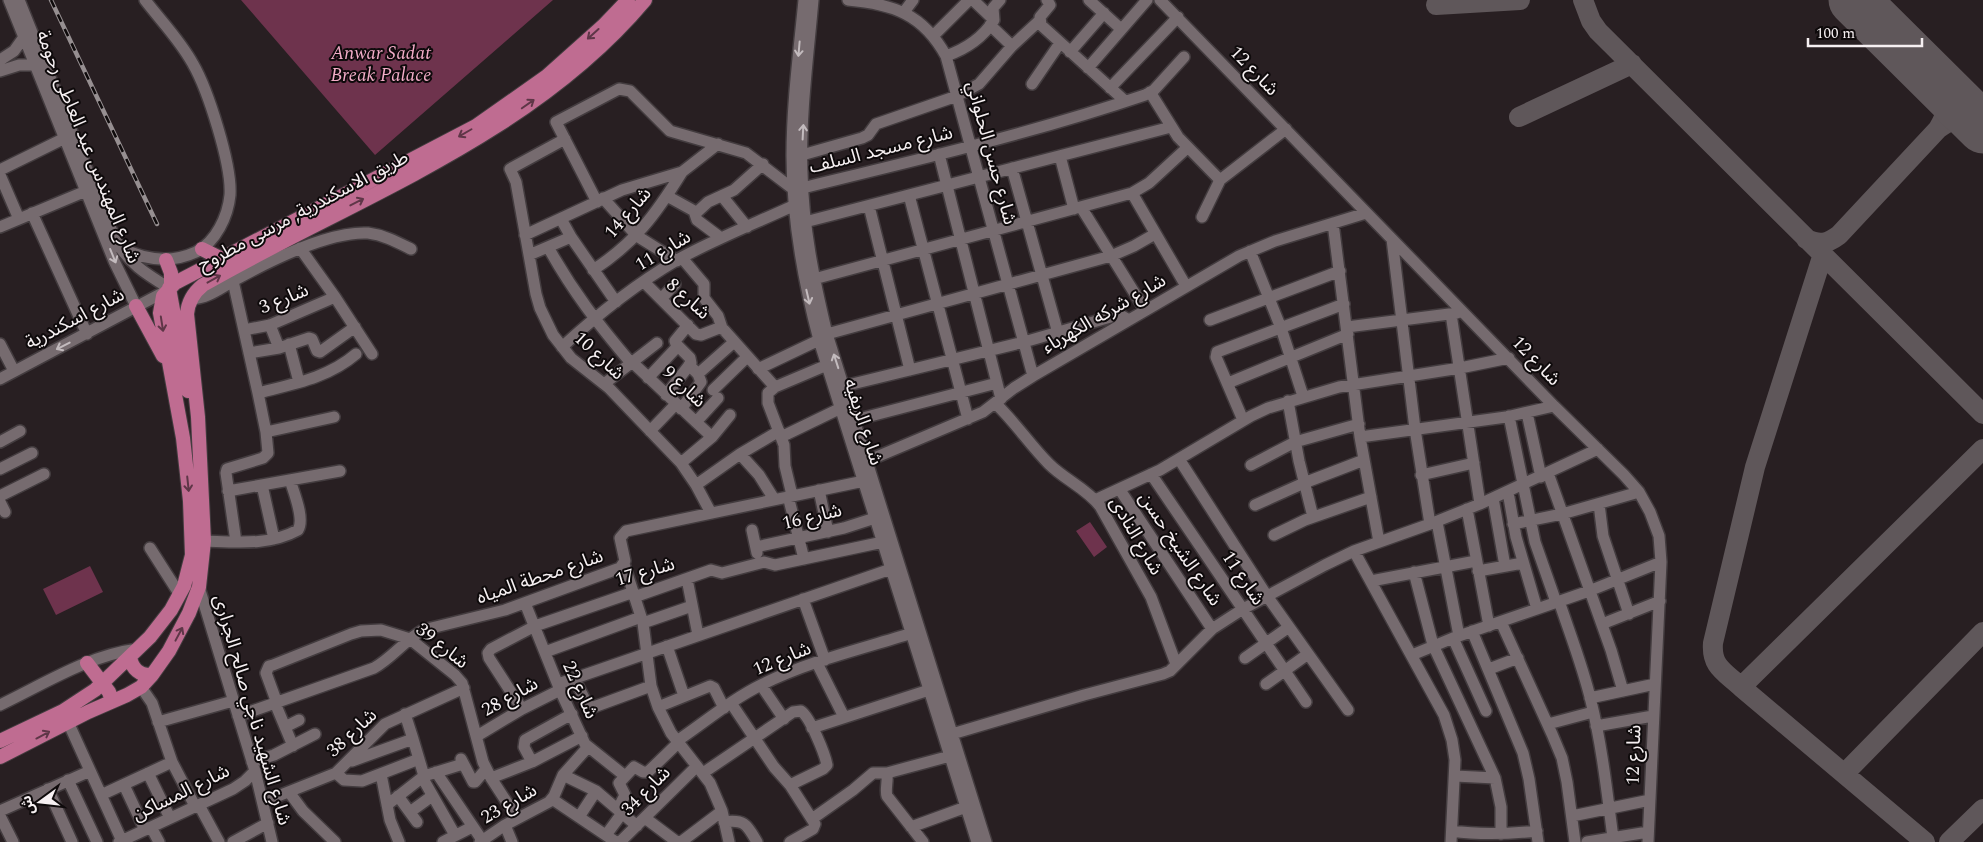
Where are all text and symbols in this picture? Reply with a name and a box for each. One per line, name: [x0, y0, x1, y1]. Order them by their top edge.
scale bar: [1808, 15, 1922, 47]
text: 100 m: [1816, 22, 1855, 45]
street label: شارع المهندس عبد العاطى رحومة: [28, 26, 148, 268]
one-way arrow: [587, 29, 600, 40]
park label: Anwar Sadat Break Palace: [330, 39, 432, 90]
street label: شارع 12: [1222, 39, 1286, 103]
one-way arrow: [794, 40, 804, 56]
street label: شارع حسن الحلواني: [958, 78, 1024, 228]
one-way arrow: [521, 99, 535, 109]
street label: شارع مسجد السلف: [806, 118, 956, 182]
one-way arrow: [798, 125, 807, 141]
one-way arrow: [457, 128, 472, 138]
street label: طريق الاسكندرية, مرسى مطروح: [192, 143, 414, 279]
street label: شارع 14: [597, 181, 659, 245]
one-way arrow: [349, 197, 364, 206]
street label: شارع 11: [629, 223, 697, 279]
one-way arrow: [108, 248, 118, 263]
street label: شارع شركه الكهرباء: [1036, 267, 1172, 361]
street label: شارع 8: [659, 271, 717, 327]
one-way arrow: [206, 274, 221, 284]
street label: شارع 3: [255, 276, 313, 322]
street label: شارع اسكندرية: [20, 281, 130, 357]
one-way arrow: [804, 289, 814, 305]
one-way arrow: [157, 315, 167, 331]
street label: شارع 10: [567, 325, 631, 387]
street label: شارع 12: [1504, 329, 1568, 393]
one-way arrow: [56, 342, 71, 351]
one-way arrow: [831, 354, 840, 369]
street label: شارع 9: [655, 359, 713, 415]
street label: شارع الريفيه: [835, 375, 891, 469]
one-way arrow: [184, 476, 193, 492]
street label: شارع الشيخ حسن: [1131, 486, 1229, 612]
street label: شارع النادى: [1102, 491, 1170, 581]
street label: شارع 16: [779, 496, 845, 538]
street label: شارع محطة المياه: [473, 542, 607, 612]
street label: شارع 11: [1214, 545, 1272, 611]
street label: شارع 17: [612, 550, 678, 594]
street label: شارع الشهيد ناجي صالح الجرارى: [205, 591, 299, 829]
street label: شارع 39: [409, 616, 475, 676]
one-way arrow: [174, 627, 184, 642]
street label: شارع 12: [748, 634, 816, 684]
street label: شارع 22: [554, 656, 606, 724]
street label: شارع 28: [476, 670, 544, 724]
street label: شارع 38: [320, 702, 384, 764]
street label: شارع 12: [1618, 724, 1650, 786]
one-way arrow: [35, 730, 50, 739]
street label: شارع المساكن: [127, 757, 235, 829]
street label: شارع 34: [614, 759, 678, 823]
street label: شارع 23: [475, 776, 543, 832]
north arrow: [15, 777, 65, 827]
text: ش: [15, 793, 41, 817]

